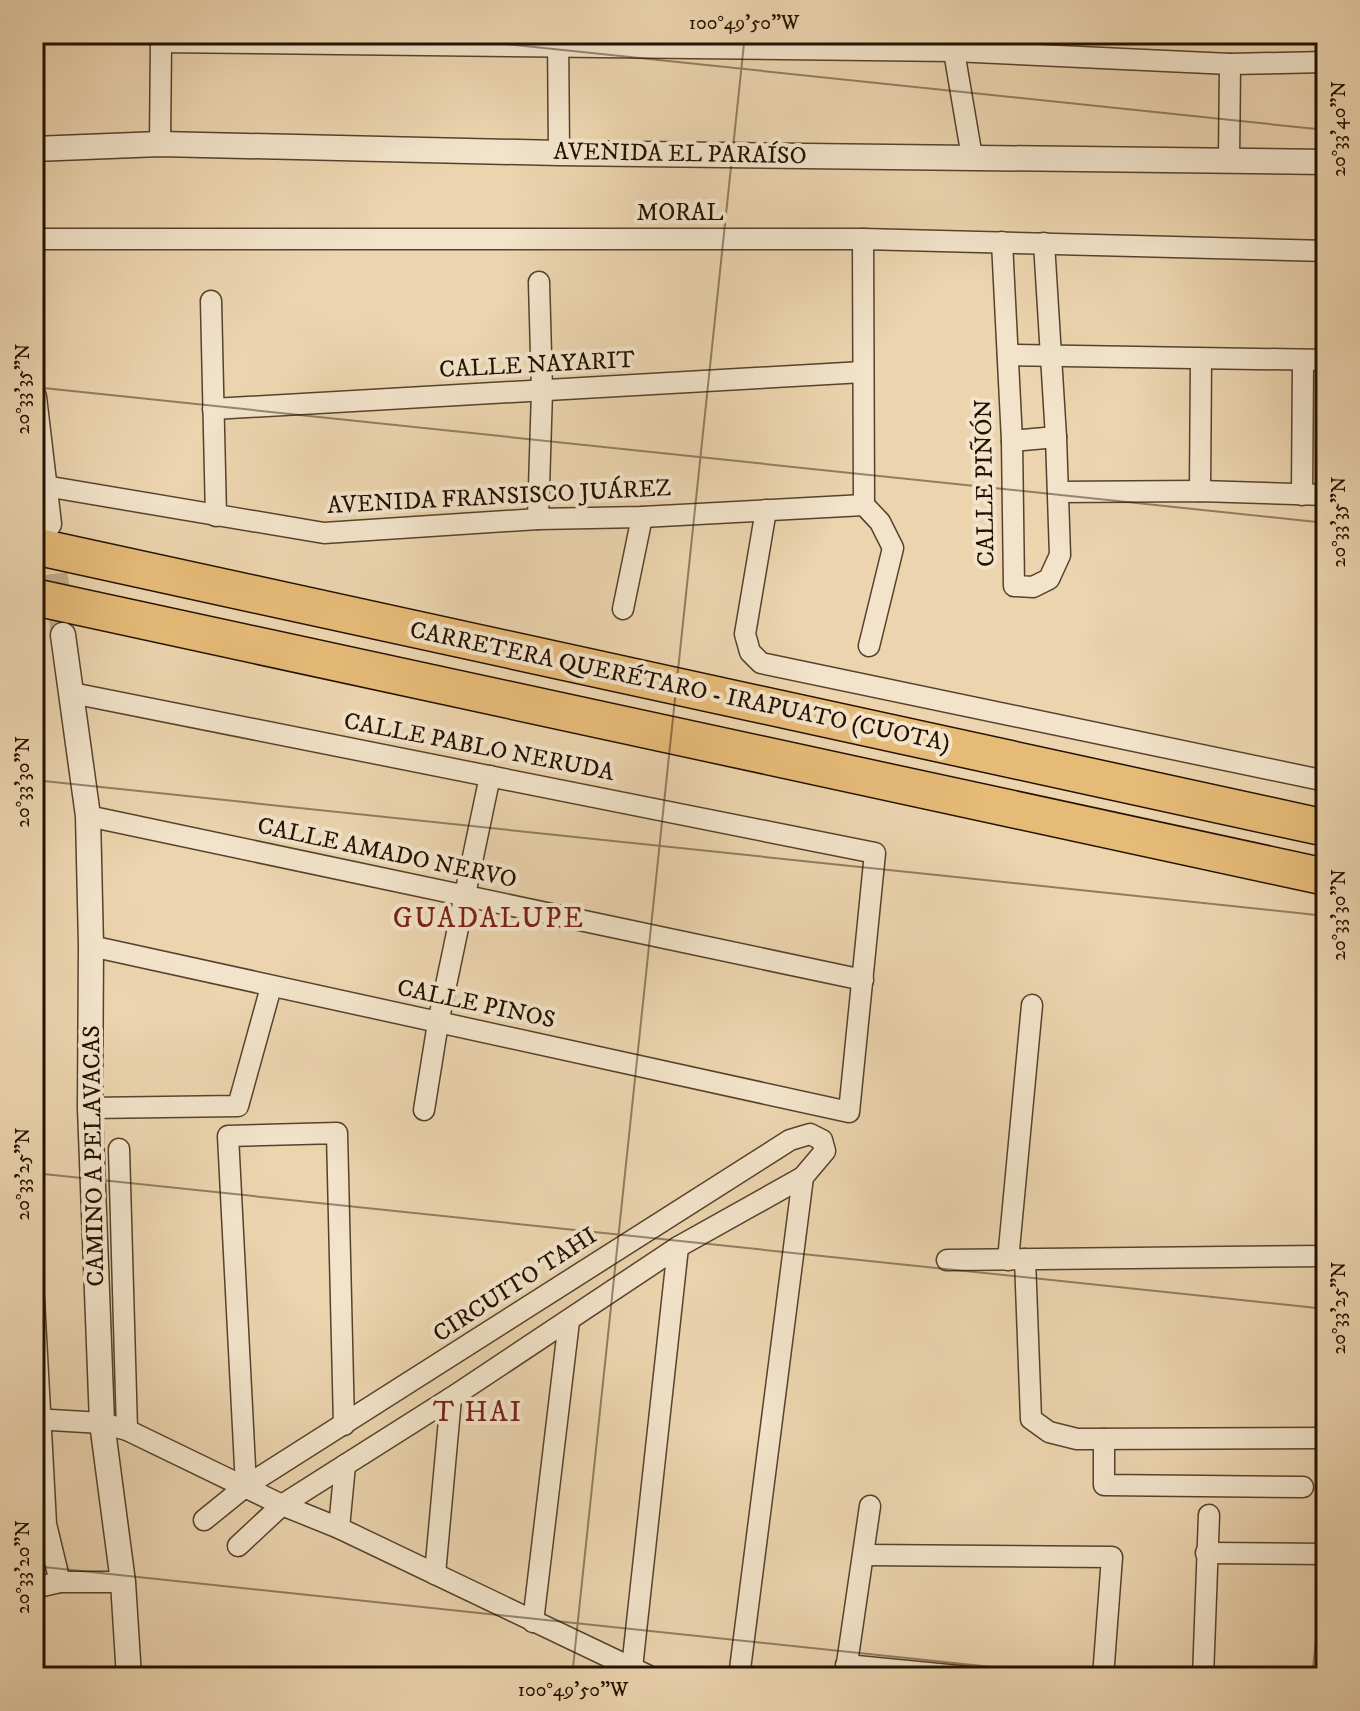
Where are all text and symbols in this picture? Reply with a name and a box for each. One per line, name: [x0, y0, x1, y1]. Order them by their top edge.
text: 100°49'50"W: [689, 11, 800, 36]
text: 20°33'40"N: [1327, 81, 1352, 177]
street label: AVENIDA EL PARAÍSO: [553, 136, 807, 171]
street label: MORAL: [636, 198, 724, 228]
text: 20°33'35"N: [11, 344, 36, 434]
street label: CALLE NAYARIT: [438, 345, 636, 385]
street label: CALLE PIÑÓN: [968, 399, 1001, 567]
street label: AVENIDA FRANSISCO JUÁREZ: [326, 472, 672, 521]
text: 20°33'35"N: [1327, 477, 1352, 567]
street label: CARRETERA QUERÉTARO - IRAPUATO (CUOTA): [407, 615, 953, 759]
street label: CALLE PABLO NERUDA: [341, 706, 617, 788]
text: 20°33'30"N: [11, 736, 36, 828]
street label: CALLE AMADO NERVO: [255, 811, 519, 895]
text: 20°33'30"N: [1327, 869, 1352, 961]
district label: GUADALUPE: [393, 901, 585, 936]
street label: CALLE PINOS: [394, 973, 558, 1035]
street label: CAMINO A PELAVACAS: [77, 1025, 111, 1287]
text: 20°33'25"N: [11, 1127, 36, 1221]
street label: CIRCUITO TAHI: [427, 1221, 603, 1349]
text: 20°33'25"N: [1327, 1261, 1352, 1355]
district label: T HAI: [433, 1395, 523, 1430]
text: 20°33'20"N: [11, 1520, 36, 1614]
text: 100°49'50"W: [518, 1678, 629, 1703]

